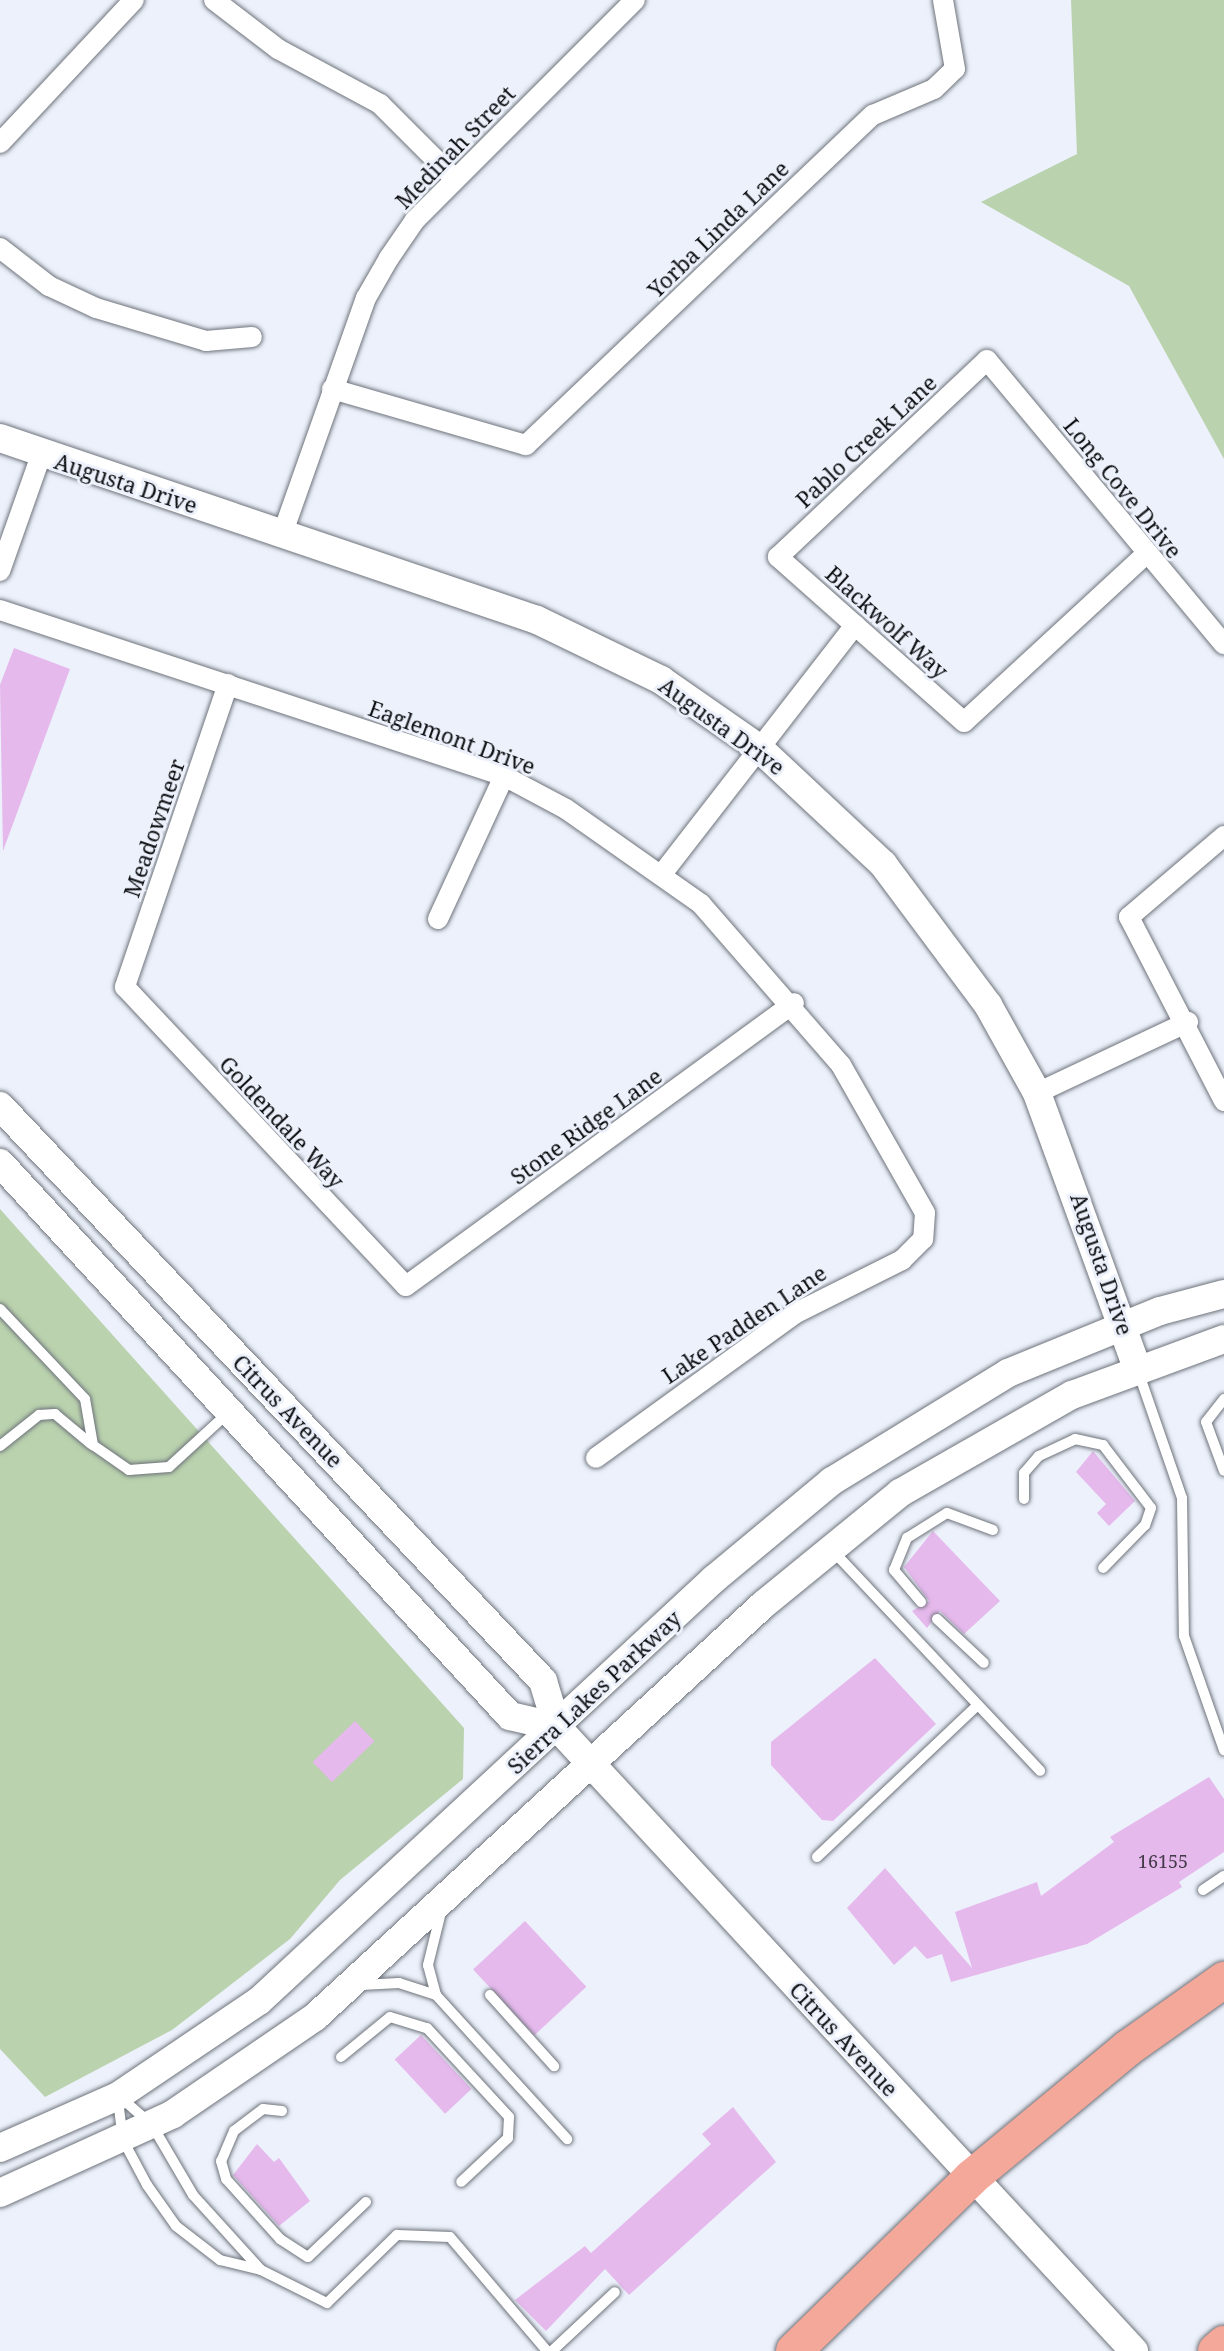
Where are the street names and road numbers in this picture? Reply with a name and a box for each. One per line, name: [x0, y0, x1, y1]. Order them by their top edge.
street label: Medinah Street: [390, 80, 520, 214]
street label: Yorba Linda Lane: [642, 155, 794, 303]
street label: Pablo Creek Lane: [790, 369, 942, 513]
street label: Long Cove Drive: [1058, 413, 1188, 563]
street label: Augusta Drive: [51, 447, 201, 519]
street label: Blackwolf Way: [820, 560, 954, 684]
street label: Augusta Drive: [654, 672, 790, 780]
street label: Eaglemont Drive: [365, 695, 539, 779]
street label: Meadowmeer: [118, 755, 190, 901]
street label: Goldendale Way: [214, 1051, 350, 1193]
street label: Stone Ridge Lane: [505, 1062, 667, 1190]
street label: Augusta Drive: [1065, 1189, 1139, 1339]
street label: Lake Padden Lane: [657, 1259, 831, 1389]
street label: Citrus Avenue: [227, 1349, 349, 1473]
street label: Sierra Lakes Parkway: [502, 1605, 686, 1779]
street label: Citrus Avenue: [784, 1976, 904, 2102]

